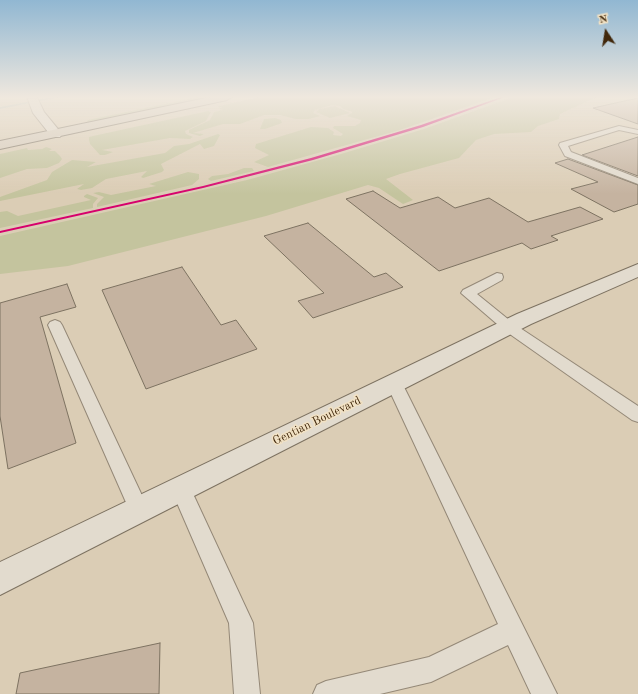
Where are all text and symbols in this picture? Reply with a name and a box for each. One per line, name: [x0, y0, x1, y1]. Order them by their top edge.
north arrow: [586, 12, 626, 52]
text: N: [598, 14, 609, 26]
street label: Gentian Boulevard: [271, 393, 363, 449]

